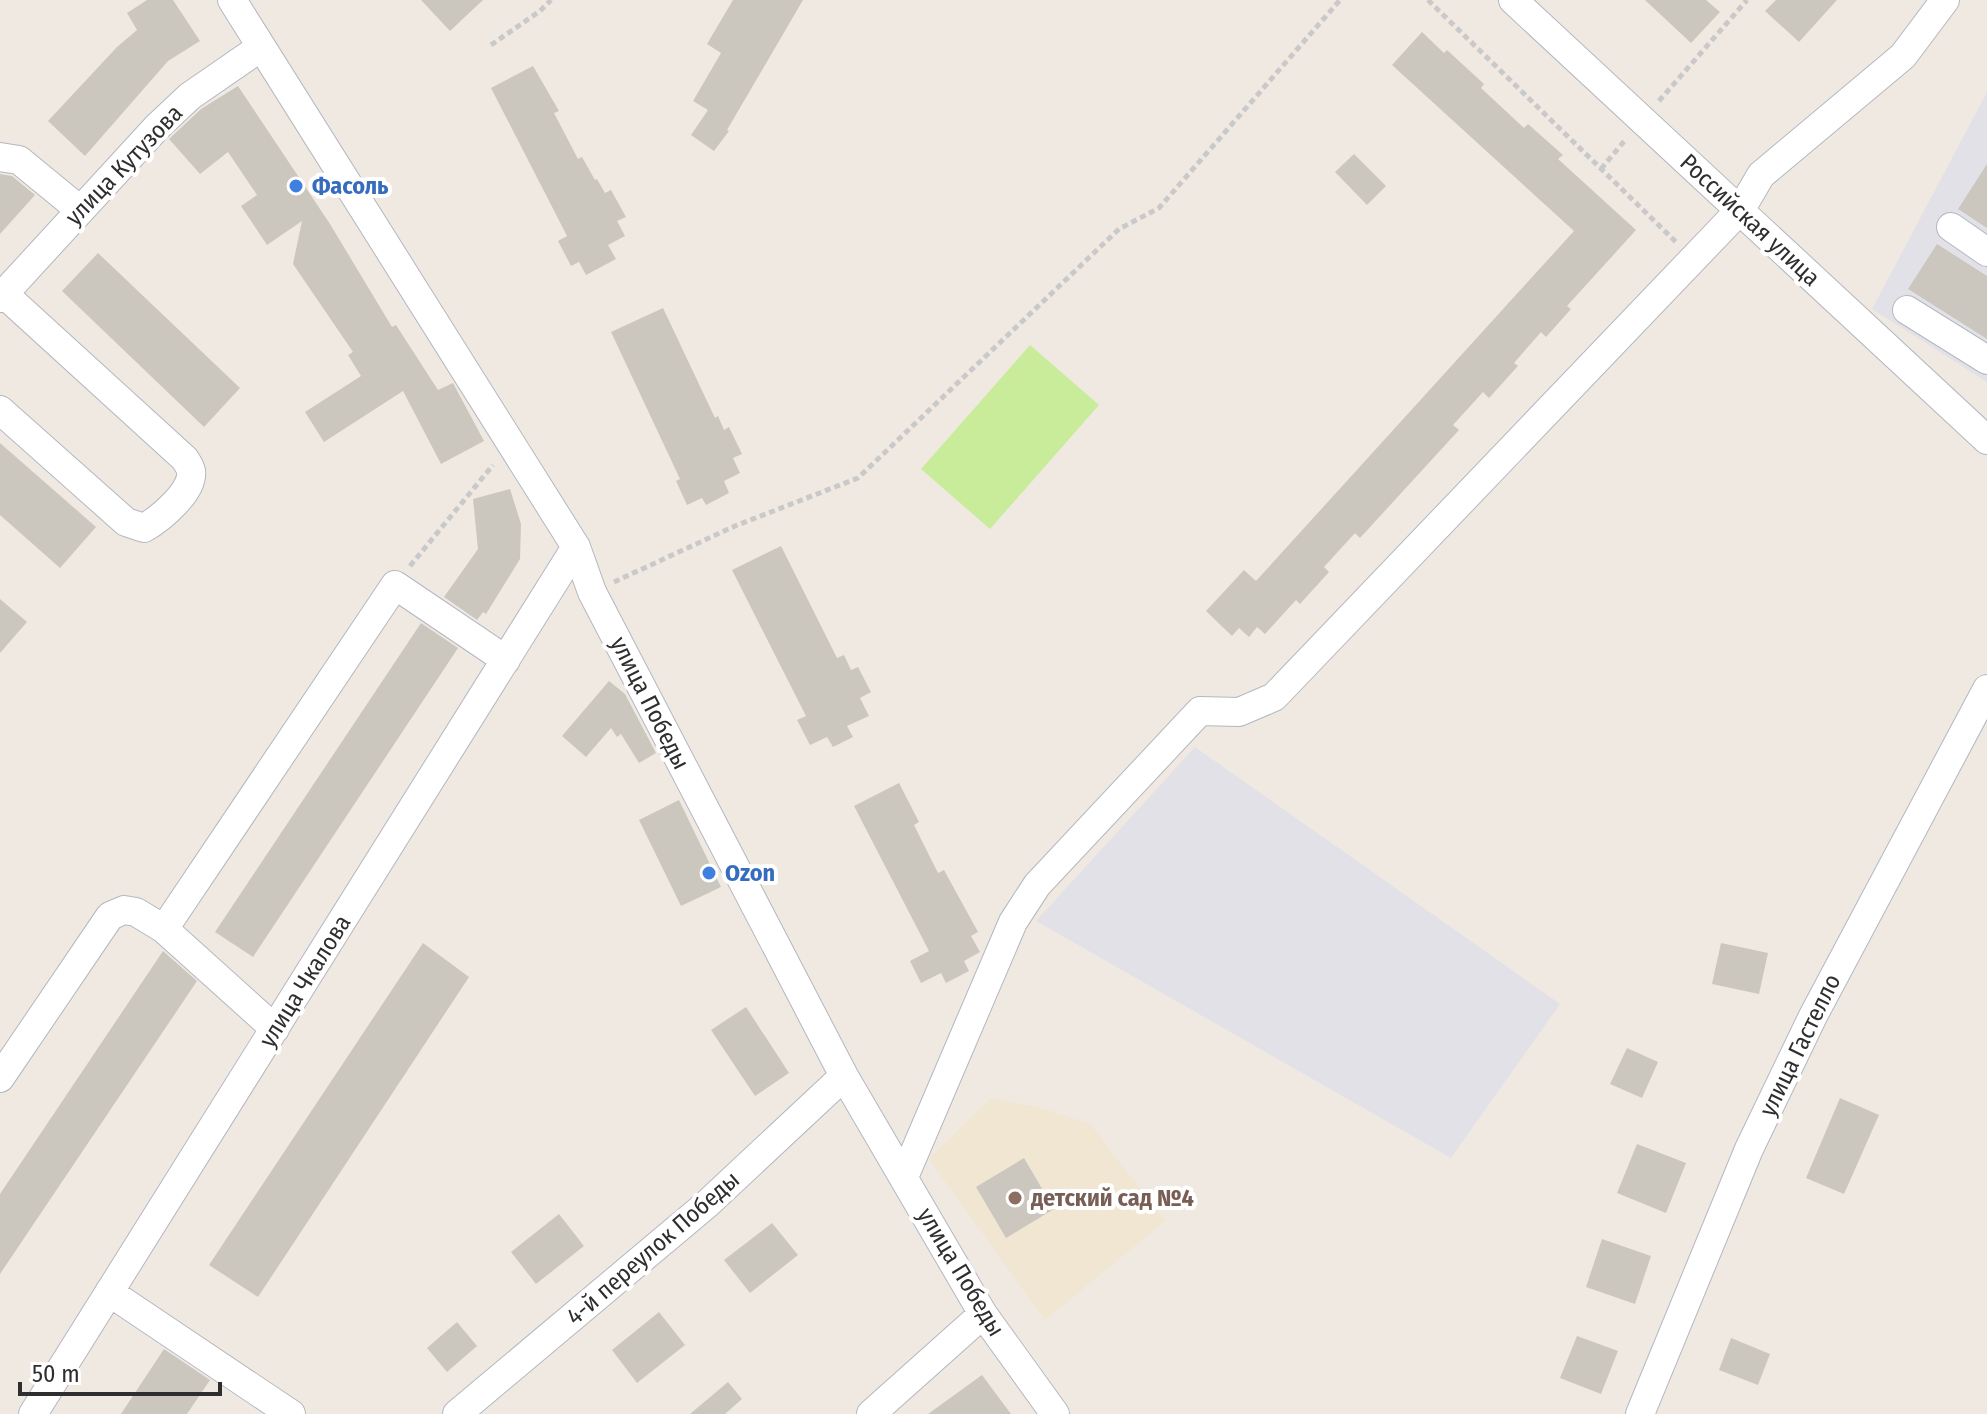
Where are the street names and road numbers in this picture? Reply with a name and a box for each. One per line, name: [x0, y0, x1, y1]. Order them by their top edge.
street label: улица Кутузова: [60, 99, 188, 231]
street label: Российская улица: [1674, 148, 1826, 292]
street label: улица Победы: [605, 632, 695, 774]
street label: улица Чкалова: [253, 910, 357, 1052]
street label: улица Гастелло: [1754, 969, 1846, 1121]
street label: 4-й переулок Победы: [561, 1165, 745, 1331]
street label: улица Победы: [912, 1203, 1010, 1341]

